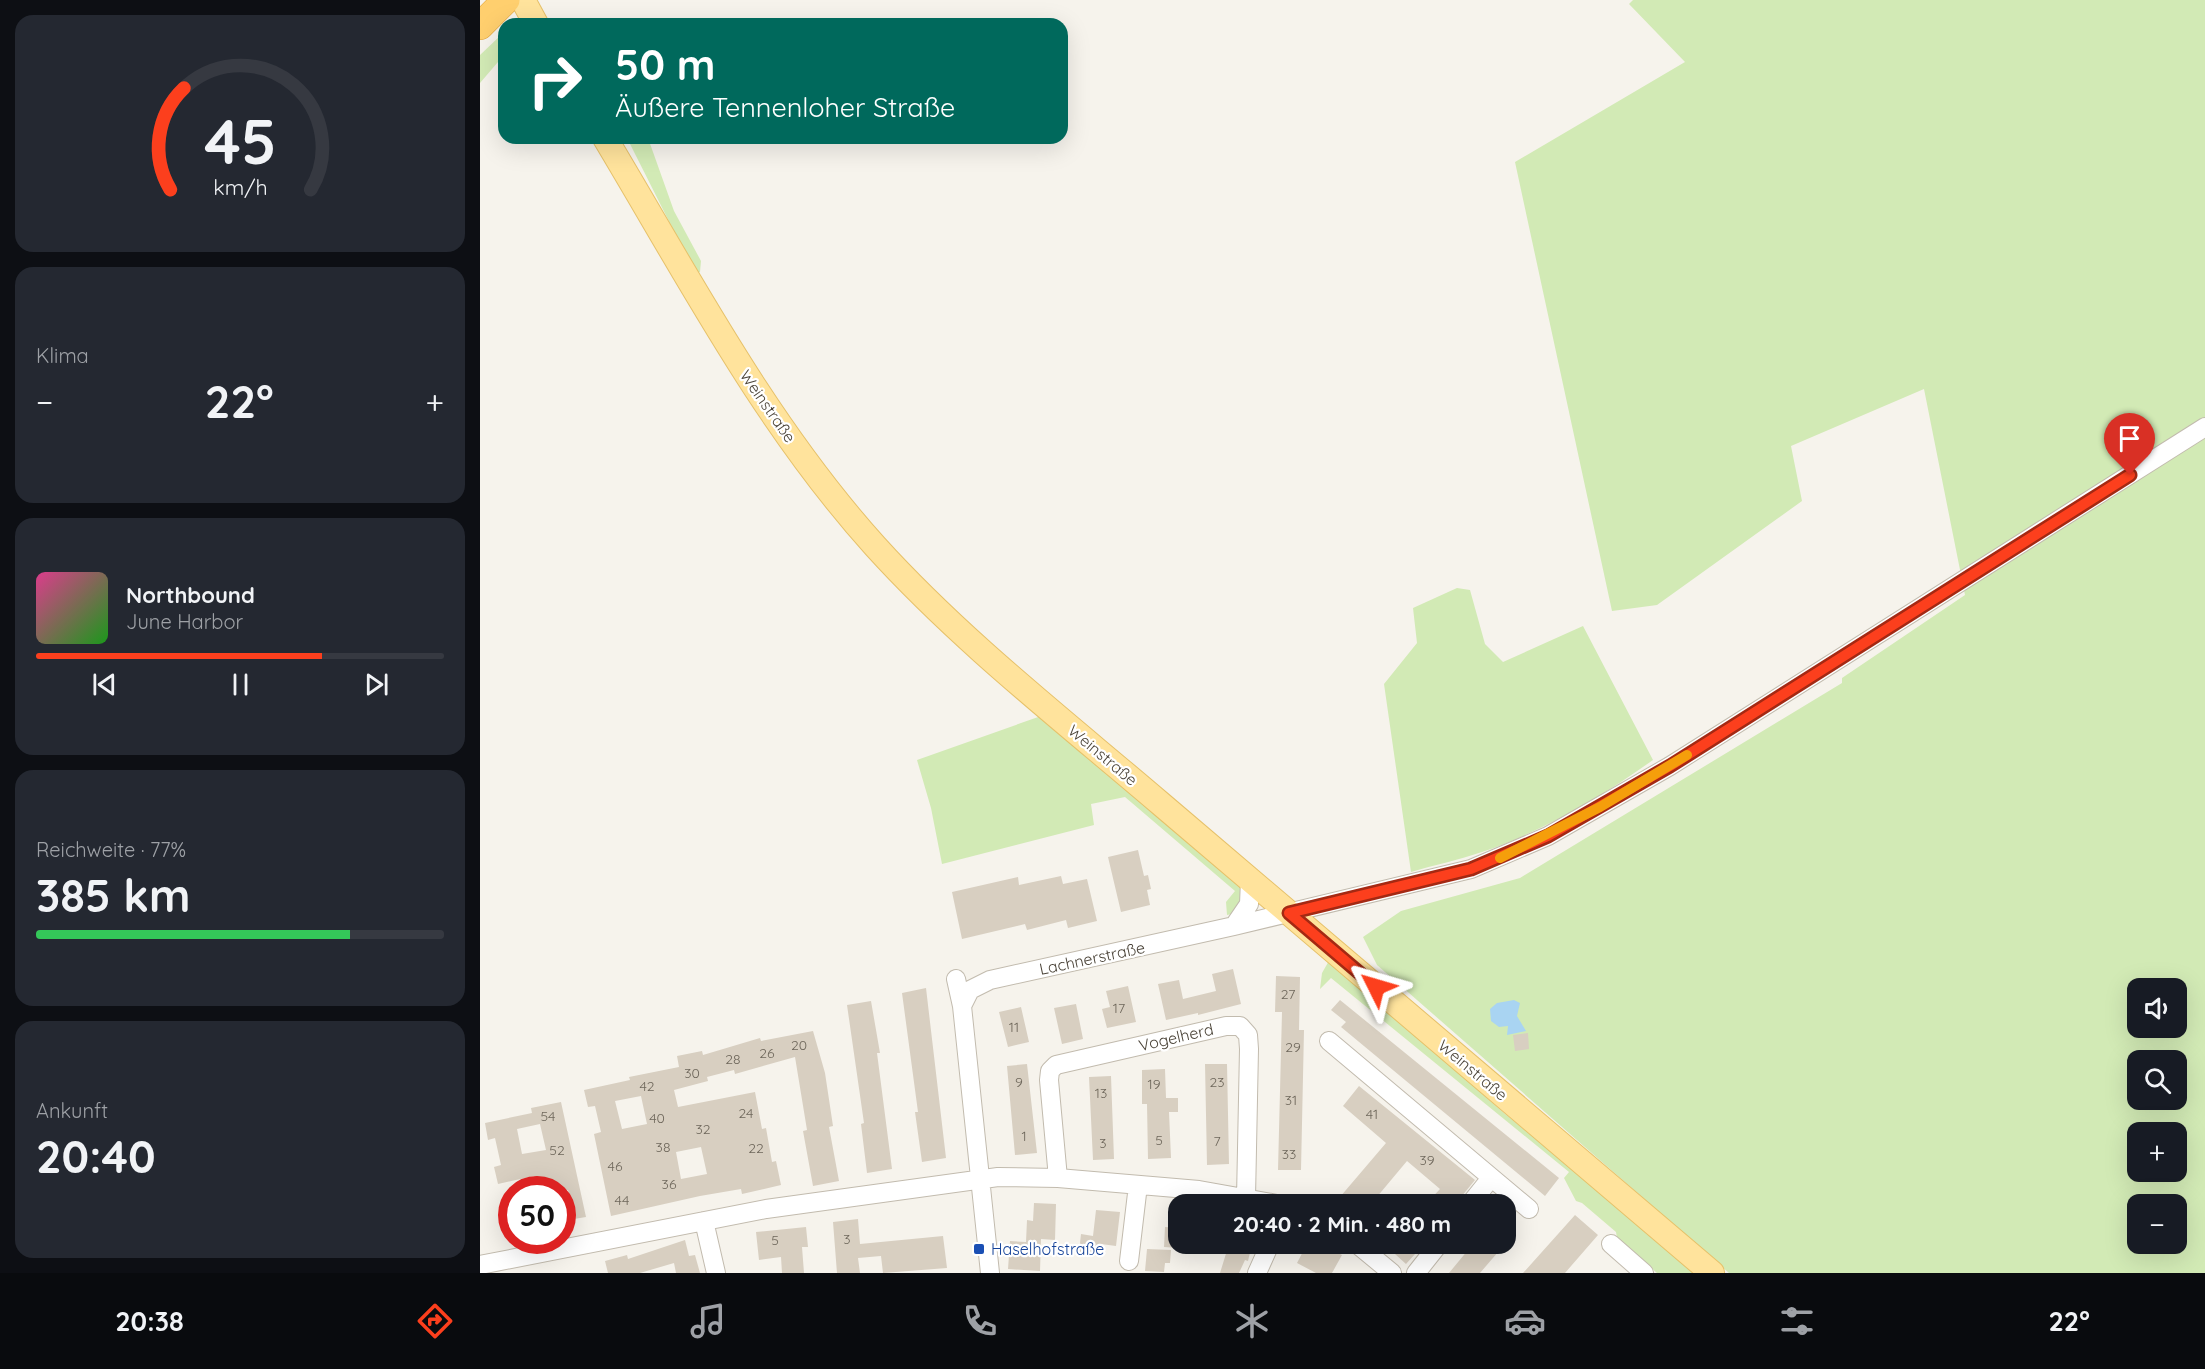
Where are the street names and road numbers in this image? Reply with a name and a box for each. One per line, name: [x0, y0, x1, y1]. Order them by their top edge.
street label: Weinstraße: [736, 366, 800, 446]
street label: Weinstraße: [1064, 720, 1142, 790]
street label: Lachnerstraße: [1037, 937, 1147, 979]
street label: Vogelherd: [1137, 1019, 1215, 1055]
street label: Weinstraße: [1434, 1035, 1512, 1105]

